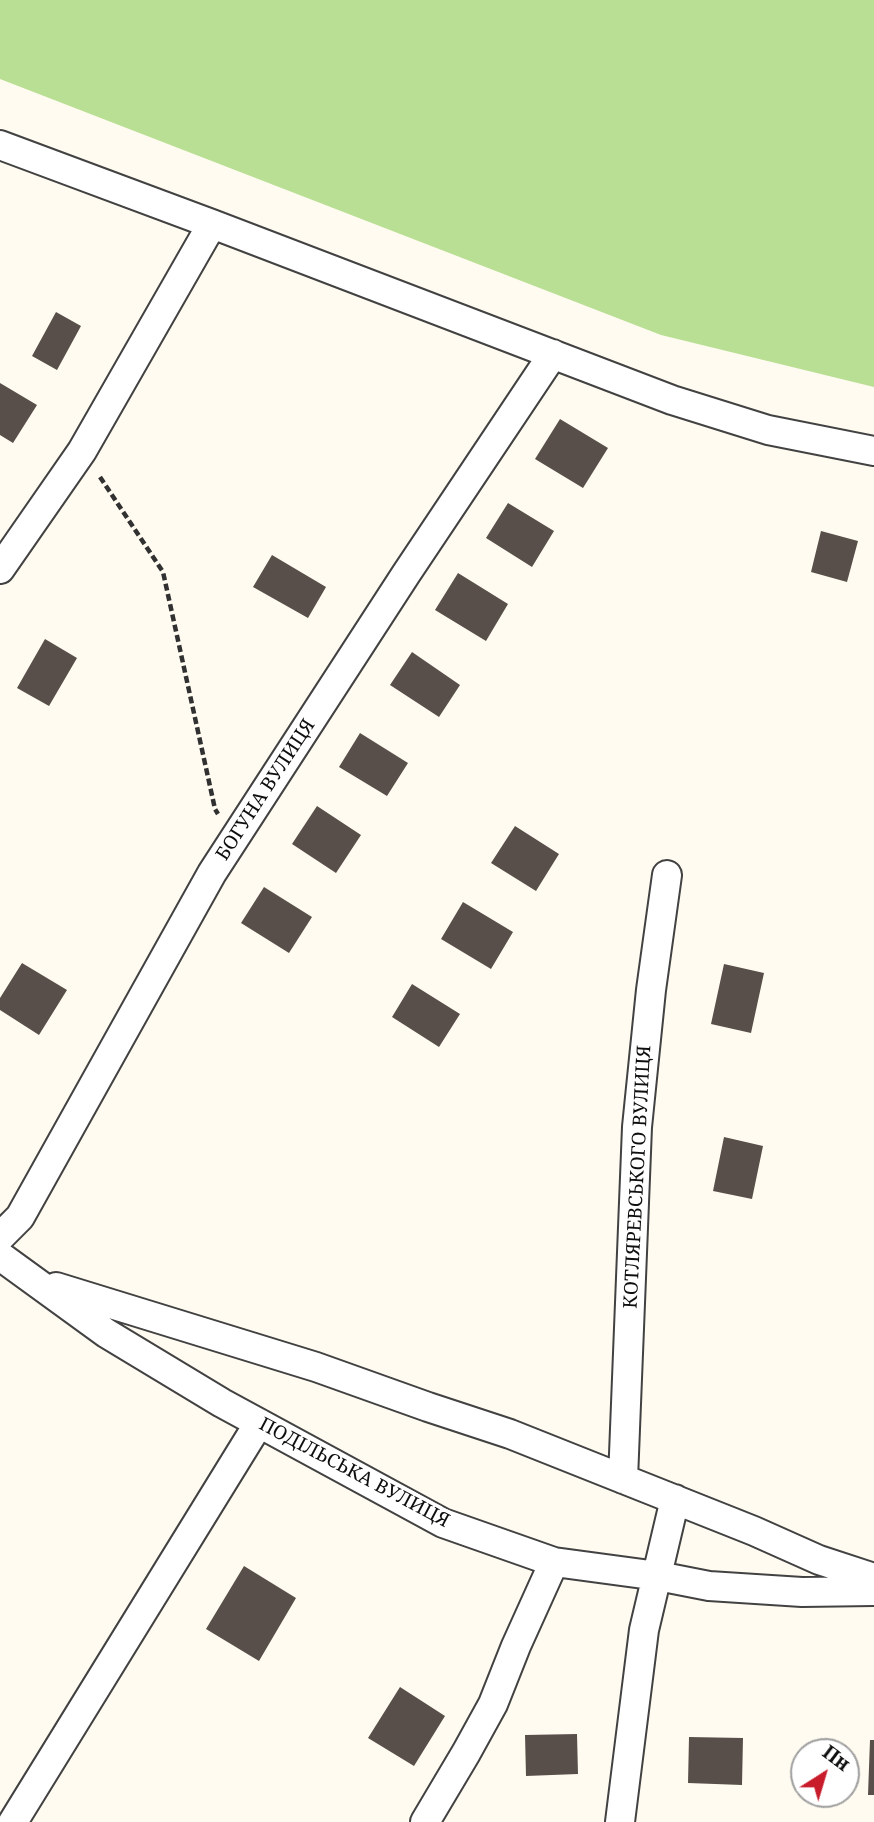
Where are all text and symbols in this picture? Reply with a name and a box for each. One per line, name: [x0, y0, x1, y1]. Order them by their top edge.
street label: БОГУНА ВУЛИЦЯ: [212, 715, 320, 865]
street label: КОТЛЯРЕВСЬКОГО ВУЛИЦЯ: [620, 1045, 656, 1309]
street label: ПОДІЛЬСЬКА ВУЛИЦЯ: [255, 1413, 453, 1533]
north arrow: [790, 1738, 860, 1808]
text: Пн: [817, 1739, 855, 1777]

